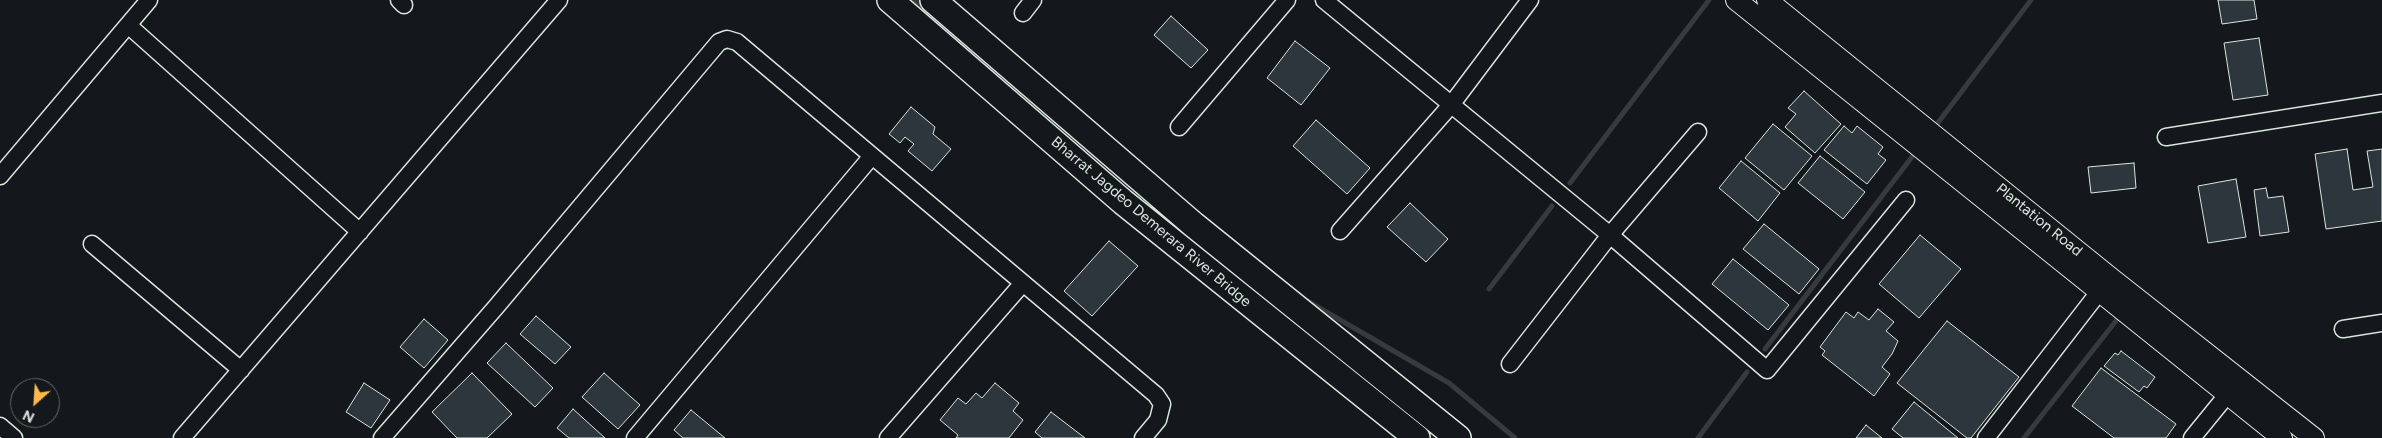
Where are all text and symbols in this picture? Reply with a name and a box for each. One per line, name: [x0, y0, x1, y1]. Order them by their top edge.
street label: Bharrat Jagdeo Demerara River Bridge: [1047, 133, 1255, 311]
street label: Plantation Road: [1992, 180, 2086, 260]
north arrow: [10, 378, 60, 428]
text: N: [20, 406, 37, 426]

